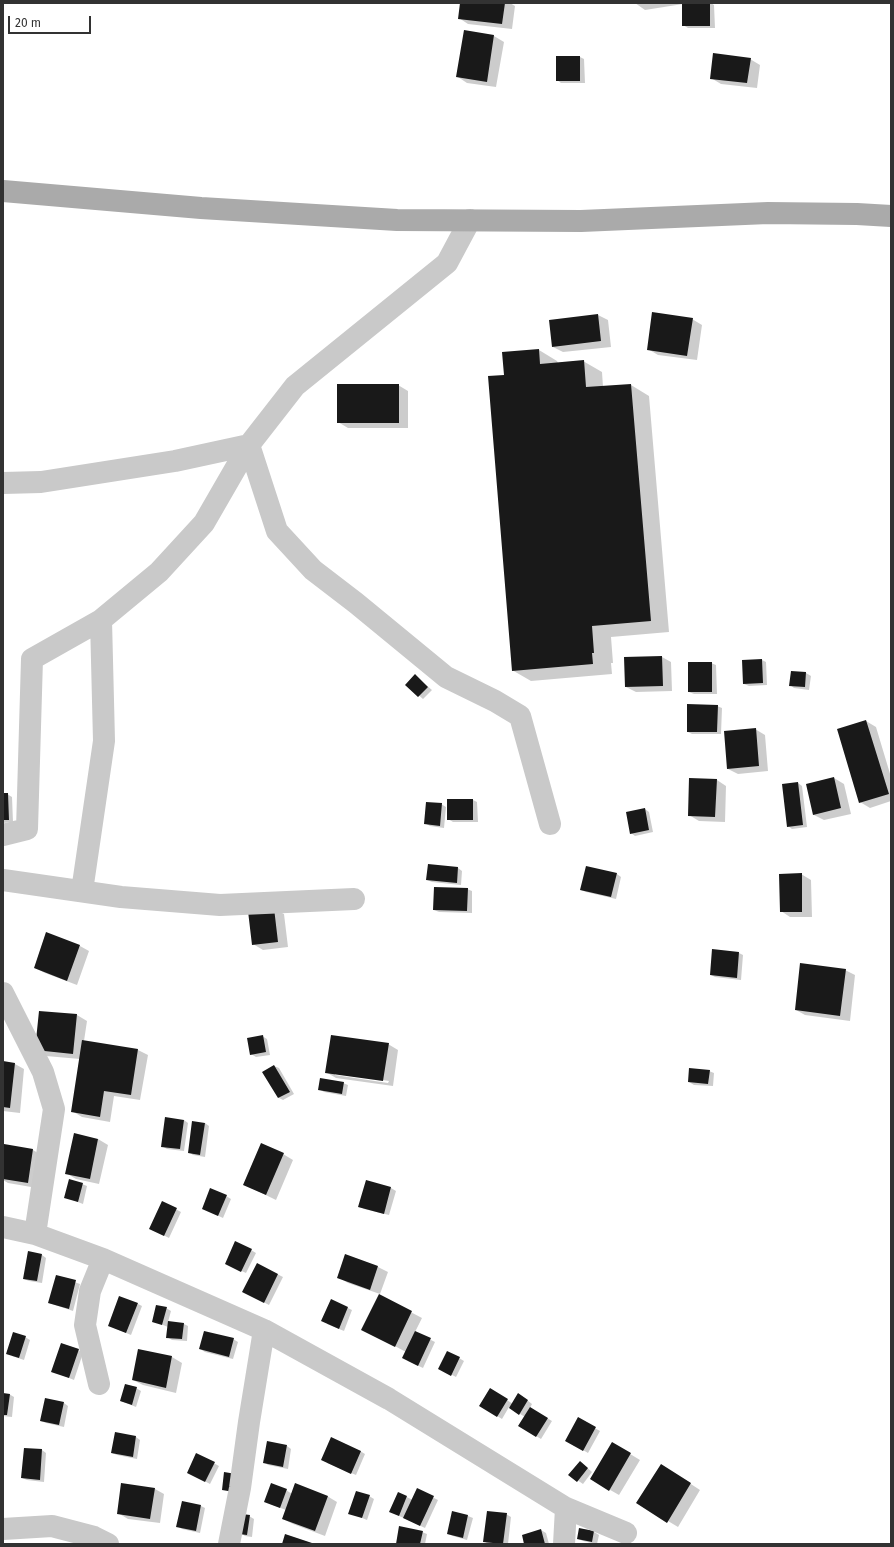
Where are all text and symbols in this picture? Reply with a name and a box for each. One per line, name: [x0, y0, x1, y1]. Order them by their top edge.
scale bar: [10, 8, 93, 34]
text: 20 m: [15, 16, 41, 30]

